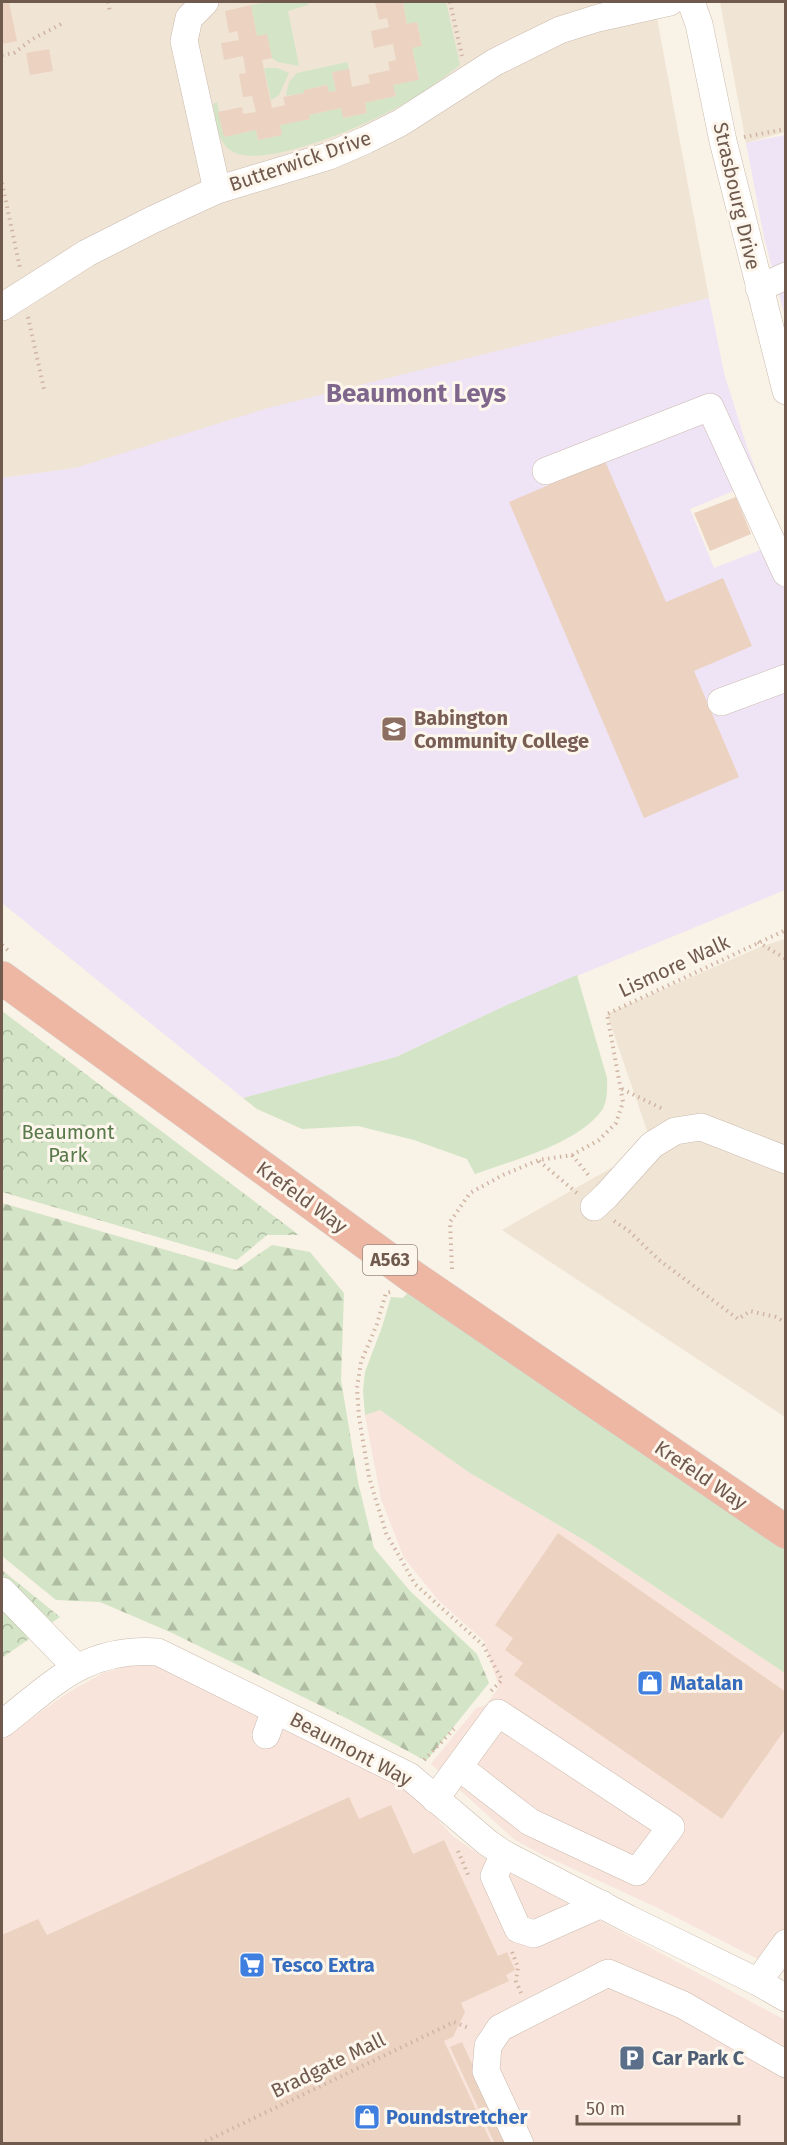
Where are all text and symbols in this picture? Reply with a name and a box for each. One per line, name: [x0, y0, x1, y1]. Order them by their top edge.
street label: Strasbourg Drive: [708, 120, 766, 272]
street label: Butterwick Drive: [226, 125, 374, 197]
district label: Beaumont Leys: [326, 378, 507, 409]
place label: Babington Community College: [414, 706, 589, 753]
school or university icon: Babington Community College: [379, 714, 409, 744]
street label: Lismore Walk: [615, 929, 734, 1002]
park label: Beaumont Park: [21, 1120, 115, 1167]
street label: Krefeld Way: [252, 1156, 352, 1238]
road number: A563: [363, 1245, 417, 1275]
street label: Krefeld Way: [650, 1435, 752, 1515]
shop icon: Matalan: [635, 1668, 665, 1698]
place label: Matalan: [670, 1671, 743, 1695]
street label: Beaumont Way: [286, 1707, 416, 1791]
supermarket icon: Tesco Extra: [237, 1950, 267, 1980]
place label: Tesco Extra: [272, 1953, 375, 1977]
street label: Bradgate Mall: [267, 2027, 389, 2103]
parking icon: Car Park C: [617, 2043, 647, 2073]
place label: Car Park C: [652, 2046, 745, 2070]
scale bar: [577, 2088, 739, 2126]
text: 50 m: [586, 2098, 625, 2120]
shop icon: Poundstretcher: [352, 2102, 382, 2132]
place label: Poundstretcher: [386, 2105, 528, 2129]

